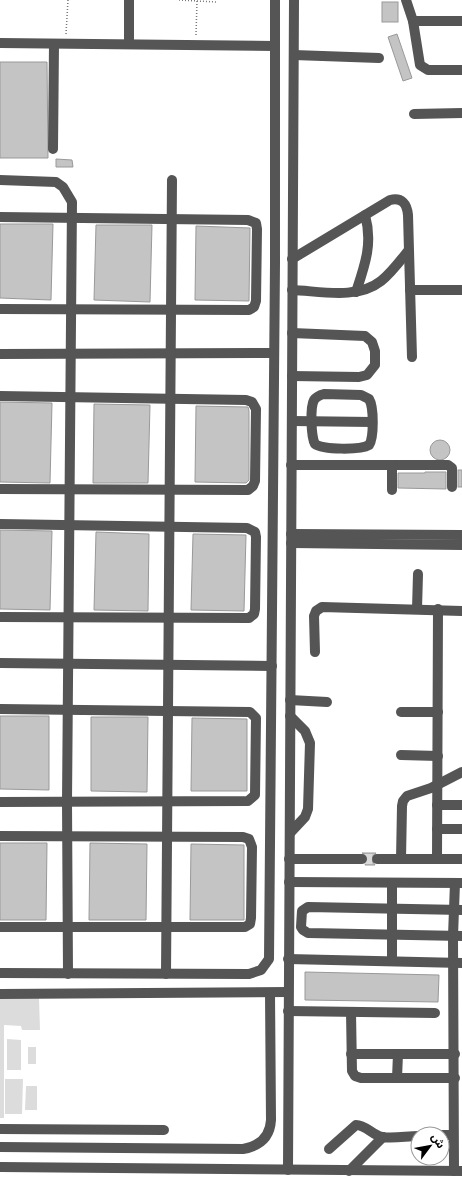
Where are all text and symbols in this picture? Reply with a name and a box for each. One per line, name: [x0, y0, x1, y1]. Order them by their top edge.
north arrow: [410, 1126, 450, 1166]
text: ش: [429, 1131, 448, 1151]

